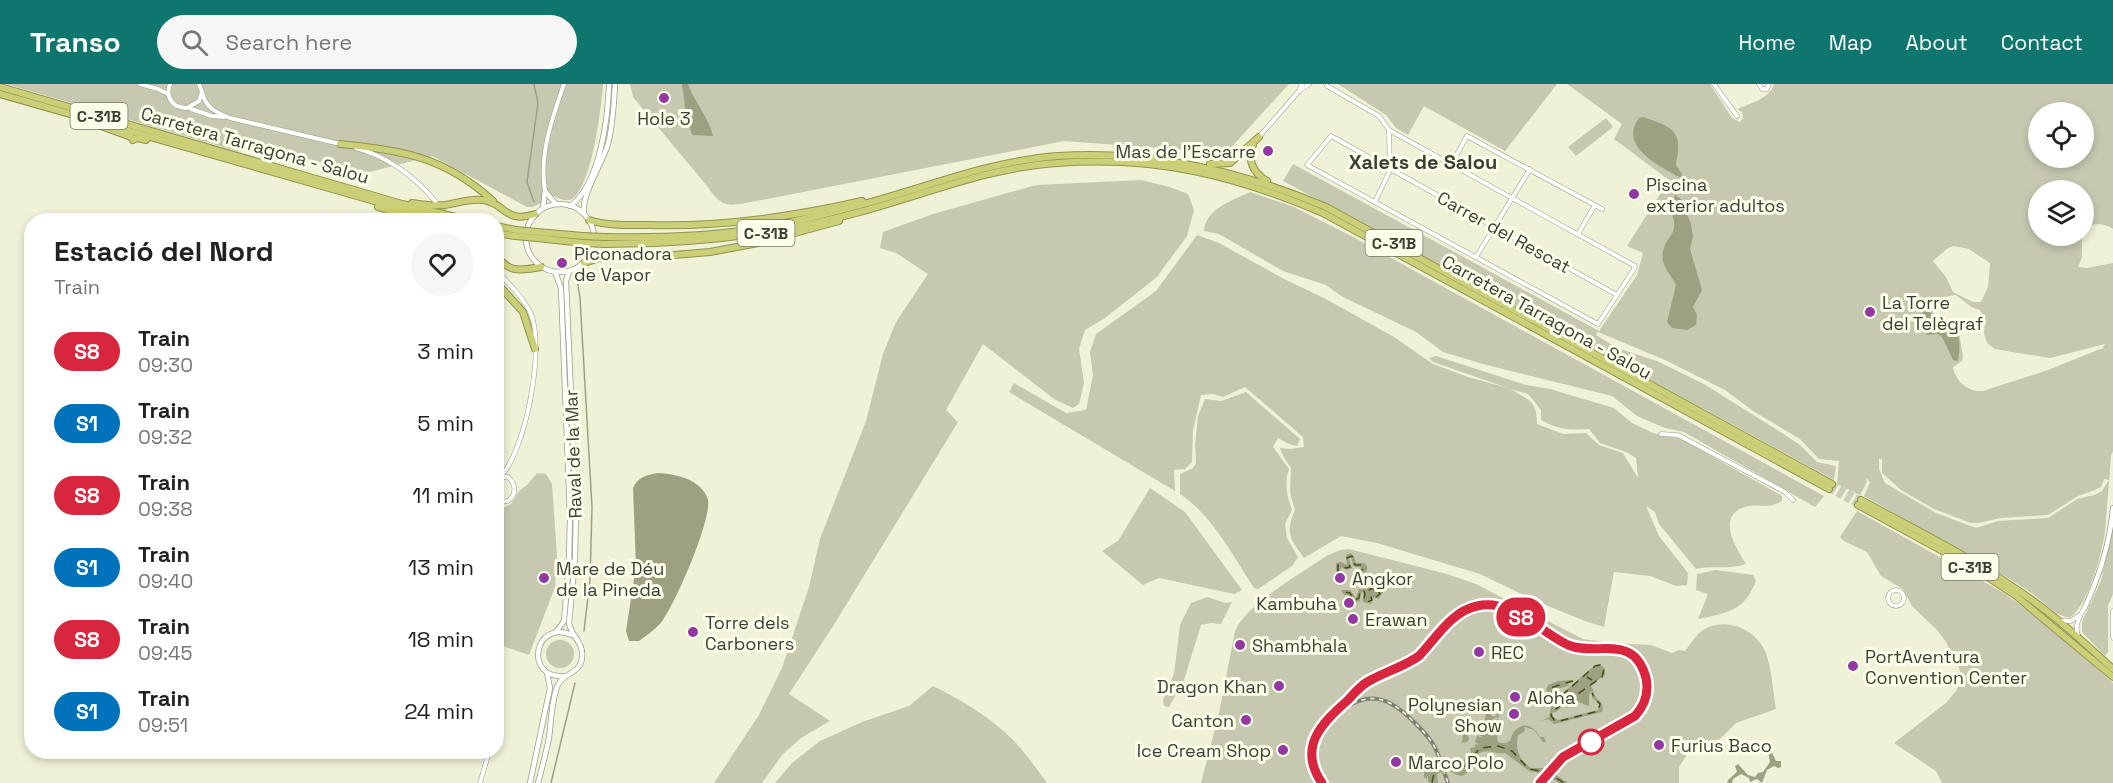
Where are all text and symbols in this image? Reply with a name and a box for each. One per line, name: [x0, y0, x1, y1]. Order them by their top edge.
search box: [157, 15, 577, 69]
text: Transo: [30, 24, 121, 60]
icon: search: [178, 26, 211, 59]
text: Search here: [226, 28, 352, 56]
text: Home: [1738, 29, 1796, 56]
text: Map: [1829, 29, 1873, 56]
text: About: [1906, 29, 1968, 56]
text: Contact: [2001, 29, 2083, 56]
marker: Hole 3: [657, 91, 671, 105]
street label: Carretera Tarragona - Salou: [138, 101, 372, 189]
map controls: [2028, 102, 2094, 246]
button: locate: [2028, 102, 2094, 168]
road number: C-31B: [70, 103, 128, 129]
place label: Hole 3: [637, 107, 691, 130]
place label: Mas de l'Escarre: [1116, 140, 1256, 163]
marker: Mas de l'Escarre: [1261, 144, 1275, 158]
district label: Xalets de Salou: [1349, 149, 1497, 175]
place label: Piscina exterior adultos: [1646, 173, 1785, 217]
button: layers: [2028, 180, 2094, 246]
street label: Carrer del Rescat: [1433, 186, 1575, 278]
marker: Piscina exterior adultos: [1627, 187, 1641, 201]
road number: C-31B: [738, 220, 795, 246]
road number: C-31B: [1366, 230, 1422, 256]
text: Estació del Nord: [54, 233, 274, 269]
button: heart: [411, 233, 474, 296]
place label: Piconadora de Vapor: [574, 242, 672, 286]
street label: Carretera Tarragona - Salou: [1438, 250, 1656, 384]
marker: Piconadora de Vapor: [555, 256, 569, 270]
text: Train: [54, 274, 100, 300]
place label: La Torre del Telègraf: [1882, 291, 1983, 335]
marker: La Torre del Telègraf: [1863, 305, 1877, 319]
text: Train: [138, 324, 190, 352]
text: 3 min: [417, 337, 474, 365]
text: S8: [74, 338, 100, 365]
text: 09:30: [138, 352, 193, 378]
street label: Raval de la Mar: [559, 389, 587, 519]
text: Train: [138, 396, 190, 424]
text: 5 min: [417, 409, 474, 437]
text: S1: [76, 410, 98, 437]
text: 09:32: [138, 424, 192, 450]
text: Train: [138, 468, 190, 496]
text: 11 min: [412, 481, 474, 509]
text: S8: [74, 482, 100, 509]
text: 09:38: [138, 496, 193, 522]
text: Train: [138, 540, 190, 568]
text: 13 min: [408, 553, 474, 581]
text: S1: [76, 554, 98, 581]
road number: C-31B: [1942, 554, 1998, 580]
place label: Mare de Déu de la Pineda: [556, 557, 664, 601]
place label: Angkor: [1352, 567, 1413, 590]
text: 09:40: [138, 568, 193, 594]
marker: Mare de Déu de la Pineda: [537, 571, 551, 585]
marker: Angkor: [1333, 571, 1347, 585]
place label: Kambuha: [1256, 592, 1337, 615]
marker: Kambuha: [1342, 596, 1356, 610]
line badge: S8: [1494, 598, 1548, 636]
text: S8: [1508, 604, 1534, 631]
place label: Erawan: [1365, 608, 1427, 631]
place label: Torre dels Carboners: [705, 611, 794, 655]
text: Train: [138, 612, 190, 640]
marker: Erawan: [1346, 612, 1360, 626]
text: 18 min: [408, 625, 474, 653]
marker: Torre dels Carboners: [686, 625, 700, 639]
text: S8: [74, 626, 100, 653]
place label: Shambhala: [1252, 634, 1348, 657]
marker: Shambhala: [1233, 638, 1247, 652]
text: 09:45: [138, 640, 193, 666]
place label: REC: [1491, 641, 1524, 664]
marker: REC: [1472, 645, 1486, 659]
place label: PortAventura Convention Center: [1865, 645, 2027, 689]
marker: PortAventura Convention Center: [1846, 659, 1860, 673]
place label: Dragon Khan: [1157, 675, 1267, 698]
marker: Dragon Khan: [1272, 679, 1286, 693]
text: Train: [138, 684, 190, 712]
place label: Aloha: [1527, 686, 1575, 709]
marker: Aloha: [1508, 690, 1522, 704]
place label: Polynesian Show: [1408, 693, 1502, 737]
text: 24 min: [404, 697, 474, 725]
text: S1: [76, 698, 98, 725]
marker: Polynesian Show: [1507, 707, 1521, 721]
place label: Canton: [1171, 709, 1234, 732]
text: 09:51: [138, 712, 188, 738]
marker: Canton: [1239, 713, 1253, 727]
unlabelled marker: [1578, 729, 1604, 755]
place label: Furius Baco: [1671, 734, 1772, 757]
marker: Furius Baco: [1652, 738, 1666, 752]
place label: Ice Cream Shop: [1137, 739, 1271, 762]
marker: Ice Cream Shop: [1276, 743, 1290, 757]
place label: Marco Polo: [1408, 751, 1504, 774]
marker: Marco Polo: [1389, 755, 1403, 769]

